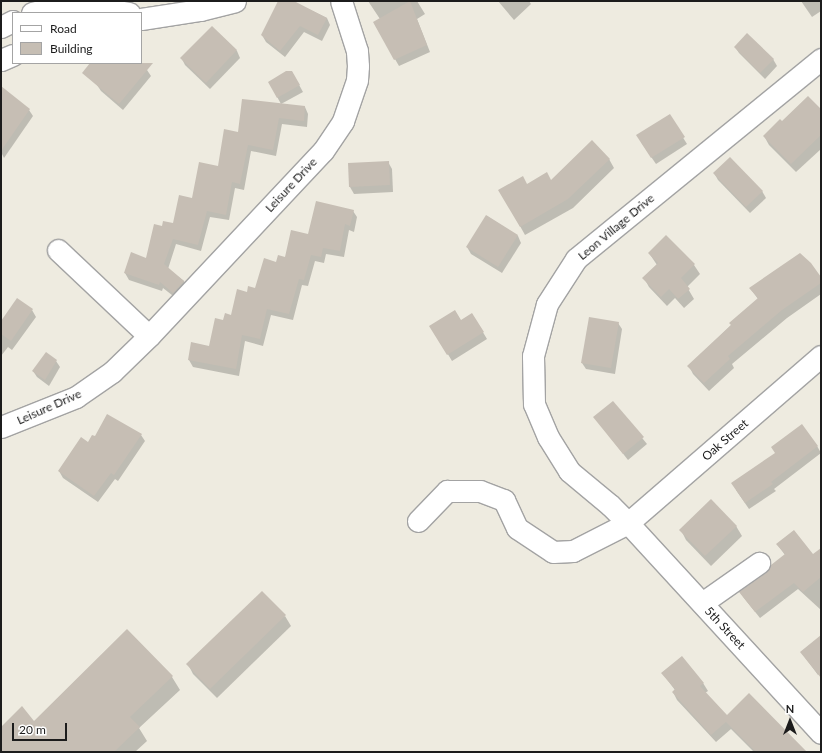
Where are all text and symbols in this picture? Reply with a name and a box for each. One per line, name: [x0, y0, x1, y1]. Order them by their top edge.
legend: [12, 12, 142, 64]
text: Road: [50, 21, 77, 36]
text: Building: [50, 41, 93, 56]
street label: Leisure Drive: [262, 155, 320, 215]
street label: Leon Village Drive: [575, 191, 657, 263]
street label: Leisure Drive: [15, 386, 83, 428]
street label: Oak Street: [699, 416, 751, 464]
street label: 5th Street: [702, 604, 748, 652]
north arrow: [770, 701, 810, 741]
text: N: [786, 702, 794, 715]
scale bar: [14, 715, 69, 741]
text: 20 m: [19, 722, 46, 737]

